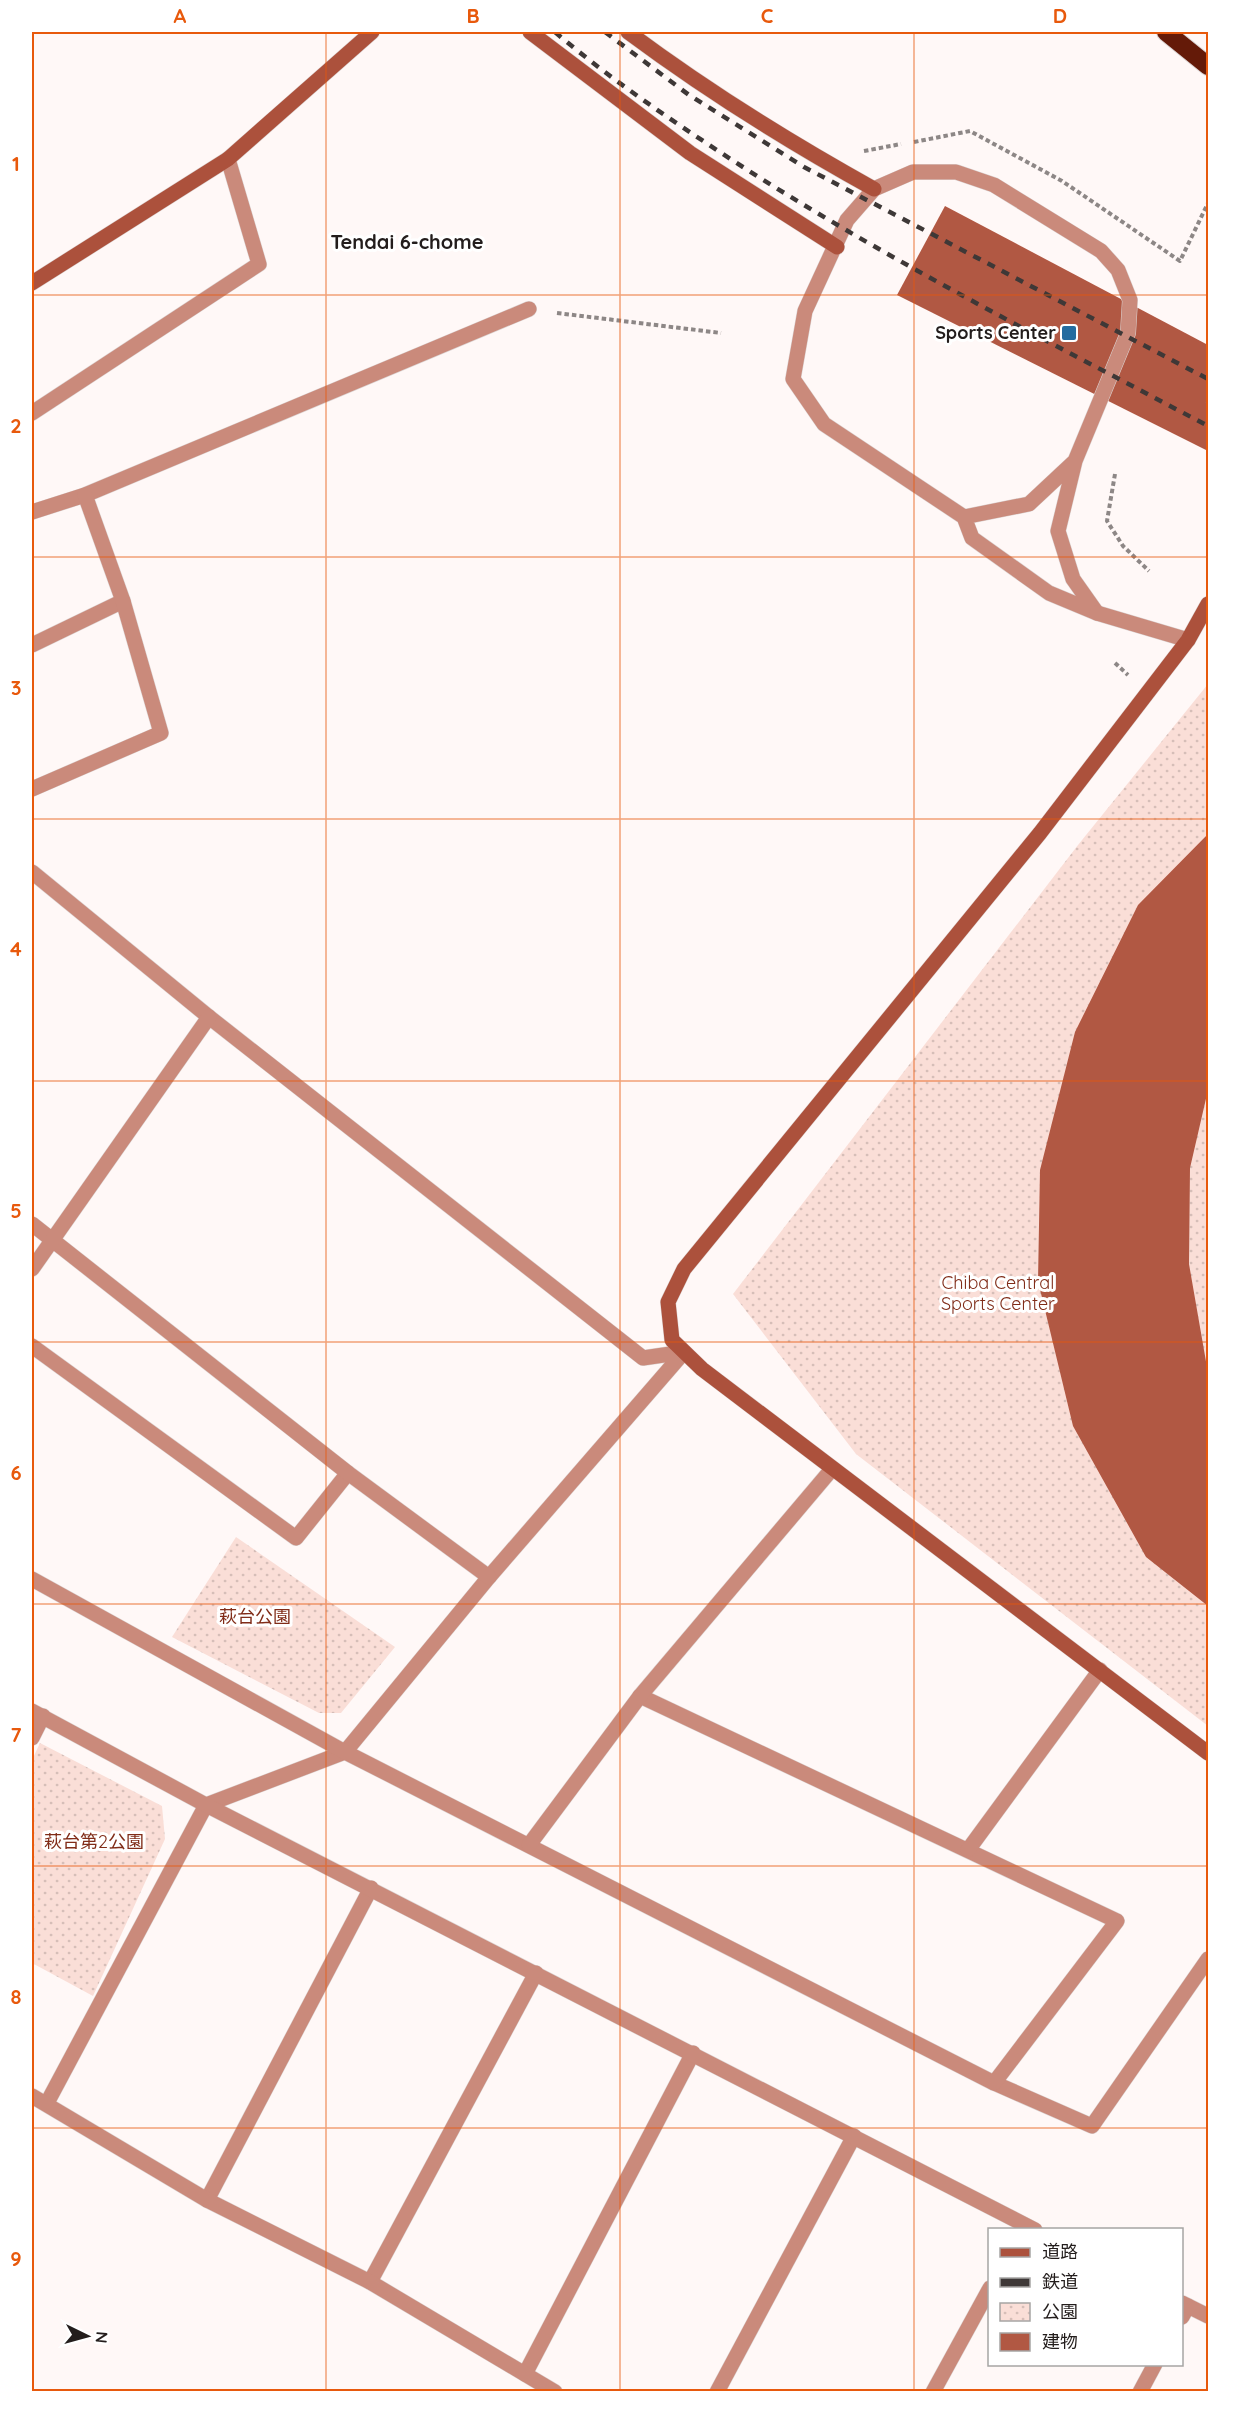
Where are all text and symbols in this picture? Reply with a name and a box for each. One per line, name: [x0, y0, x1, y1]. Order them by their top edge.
text: A: [174, 3, 187, 28]
text: B: [466, 3, 480, 28]
text: C: [761, 3, 774, 28]
text: D: [1053, 3, 1067, 28]
text: 1: [12, 151, 20, 176]
district label: Tendai 6-chome: [330, 229, 484, 254]
place label: Sports Center: [935, 321, 1056, 344]
marker: Sports Center: [1060, 324, 1078, 342]
text: 2: [10, 413, 22, 438]
text: 3: [11, 675, 21, 700]
text: 4: [10, 936, 22, 961]
text: 5: [10, 1198, 22, 1223]
park label: Chiba Central Sports Center: [941, 1271, 1055, 1315]
text: 6: [10, 1460, 22, 1485]
park label: 萩台公園: [219, 1605, 291, 1628]
text: 7: [11, 1722, 22, 1747]
park label: 萩台第2公園: [44, 1830, 144, 1853]
text: 8: [11, 1984, 22, 2009]
legend: [988, 2228, 1183, 2366]
text: 道路: [1042, 2240, 1078, 2263]
text: 9: [10, 2246, 22, 2271]
text: 鉄道: [1042, 2270, 1078, 2293]
text: 公園: [1042, 2300, 1078, 2323]
north arrow: [57, 2306, 117, 2366]
text: 建物: [1042, 2330, 1078, 2353]
text: N: [91, 2331, 112, 2344]

